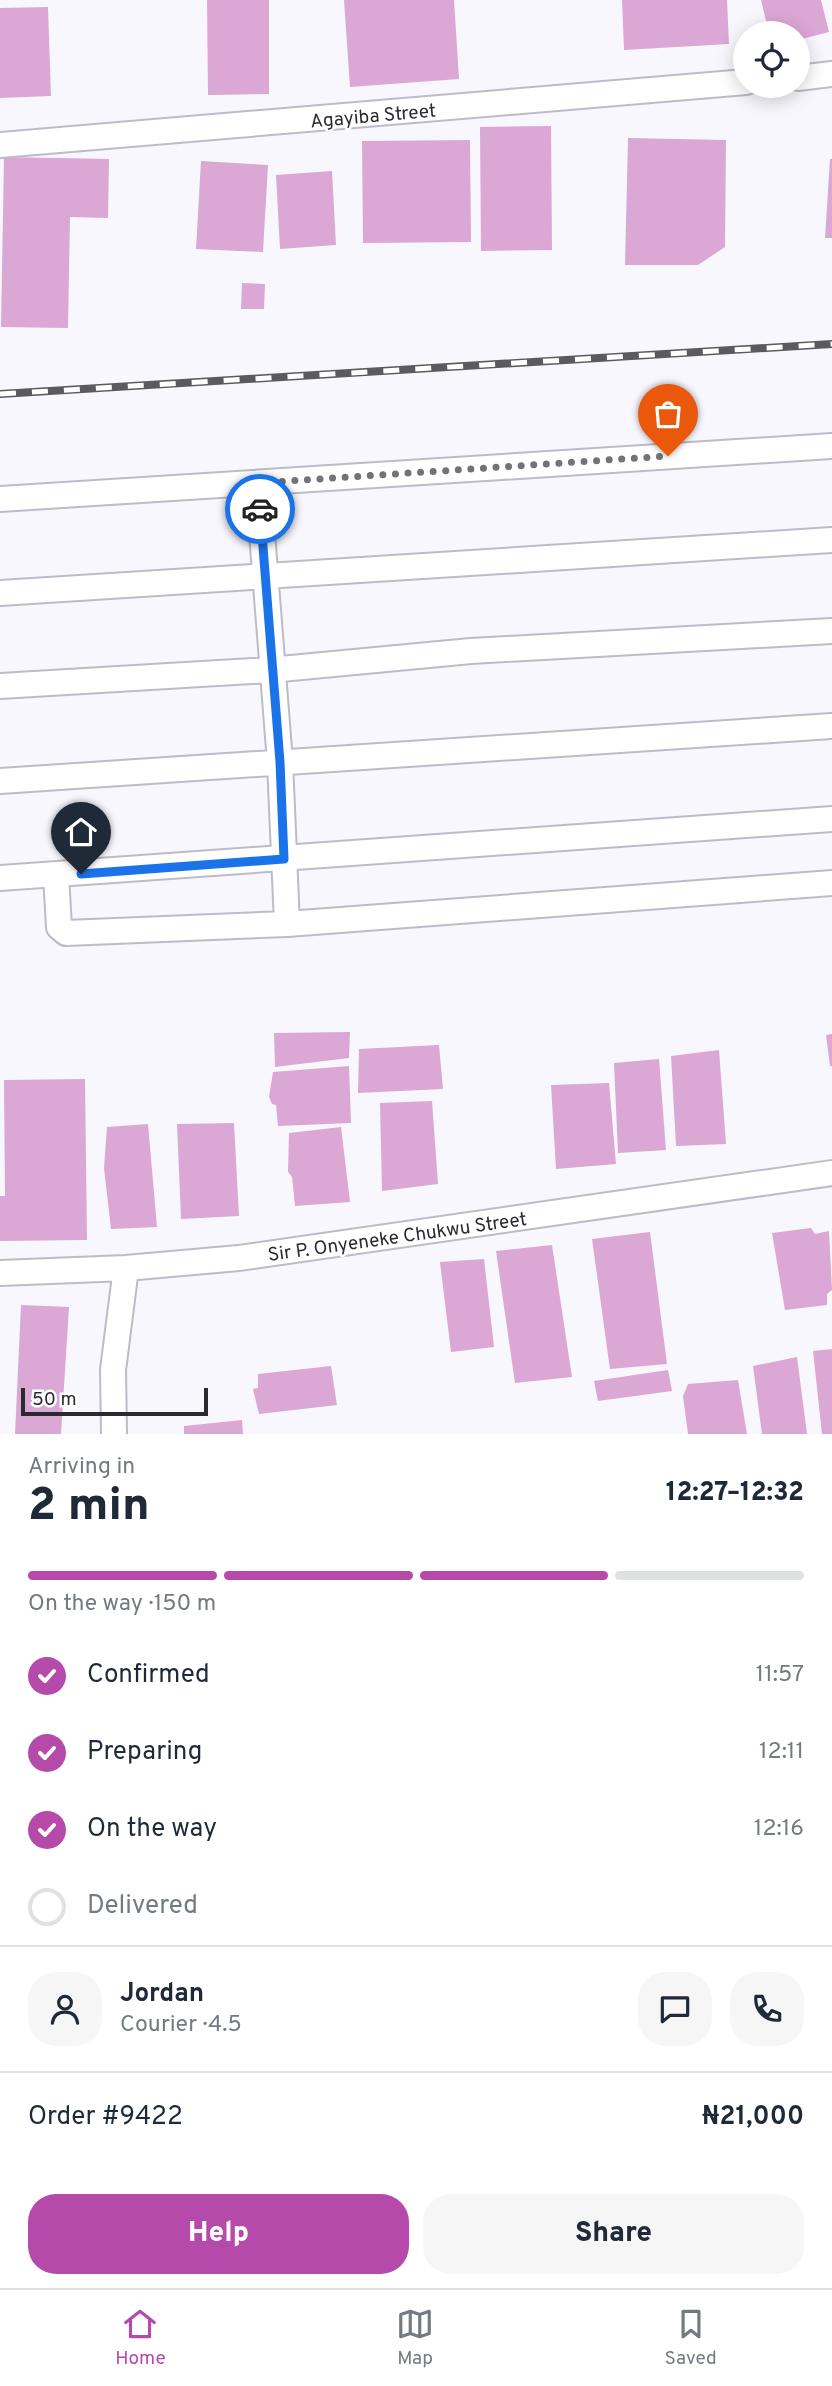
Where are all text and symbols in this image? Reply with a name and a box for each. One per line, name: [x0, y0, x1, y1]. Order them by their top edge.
map controls: [733, 21, 810, 98]
button: locate: [733, 21, 810, 98]
street label: Agayiba Street: [309, 100, 437, 134]
pin: [638, 384, 698, 456]
icon: bag: [649, 395, 687, 433]
courier: [225, 474, 295, 544]
icon: car: [241, 490, 279, 528]
pin: [51, 802, 111, 874]
icon: home: [62, 813, 100, 851]
street label: Sir P. Onyeneke Chukwu Street: [266, 1208, 528, 1268]
scale bar: [21, 1385, 208, 1417]
text: 50 m: [32, 1388, 77, 1412]
text: Arriving in: [28, 1453, 135, 1482]
text: 12:27–12:32: [666, 1477, 804, 1510]
text: 2 min: [28, 1478, 150, 1537]
text: On the way · 150 m: [28, 1590, 216, 1619]
icon: check: [28, 1657, 66, 1695]
text: Confirmed: [87, 1659, 210, 1692]
text: 11:57: [756, 1661, 804, 1690]
icon: check: [28, 1734, 66, 1772]
text: Preparing: [87, 1736, 202, 1769]
text: 12:11: [759, 1738, 804, 1767]
icon: check: [28, 1811, 66, 1849]
text: On the way: [87, 1813, 217, 1846]
text: 12:16: [754, 1815, 804, 1844]
text: Delivered: [87, 1890, 198, 1923]
button: person: [28, 1972, 102, 2046]
button: chat: [638, 1972, 712, 2046]
button: phone: [730, 1972, 804, 2046]
text: Jordan: [120, 1978, 204, 2011]
text: Courier · 4.5: [120, 2011, 242, 2040]
text: Order #9422: [28, 2101, 183, 2134]
text: ₦21,000: [702, 2101, 804, 2134]
button: Help: [28, 2194, 409, 2274]
button: Share: [423, 2194, 804, 2274]
tab: Home: [115, 2305, 166, 2371]
tab: Map: [396, 2305, 434, 2371]
tab: Saved: [665, 2305, 717, 2371]

